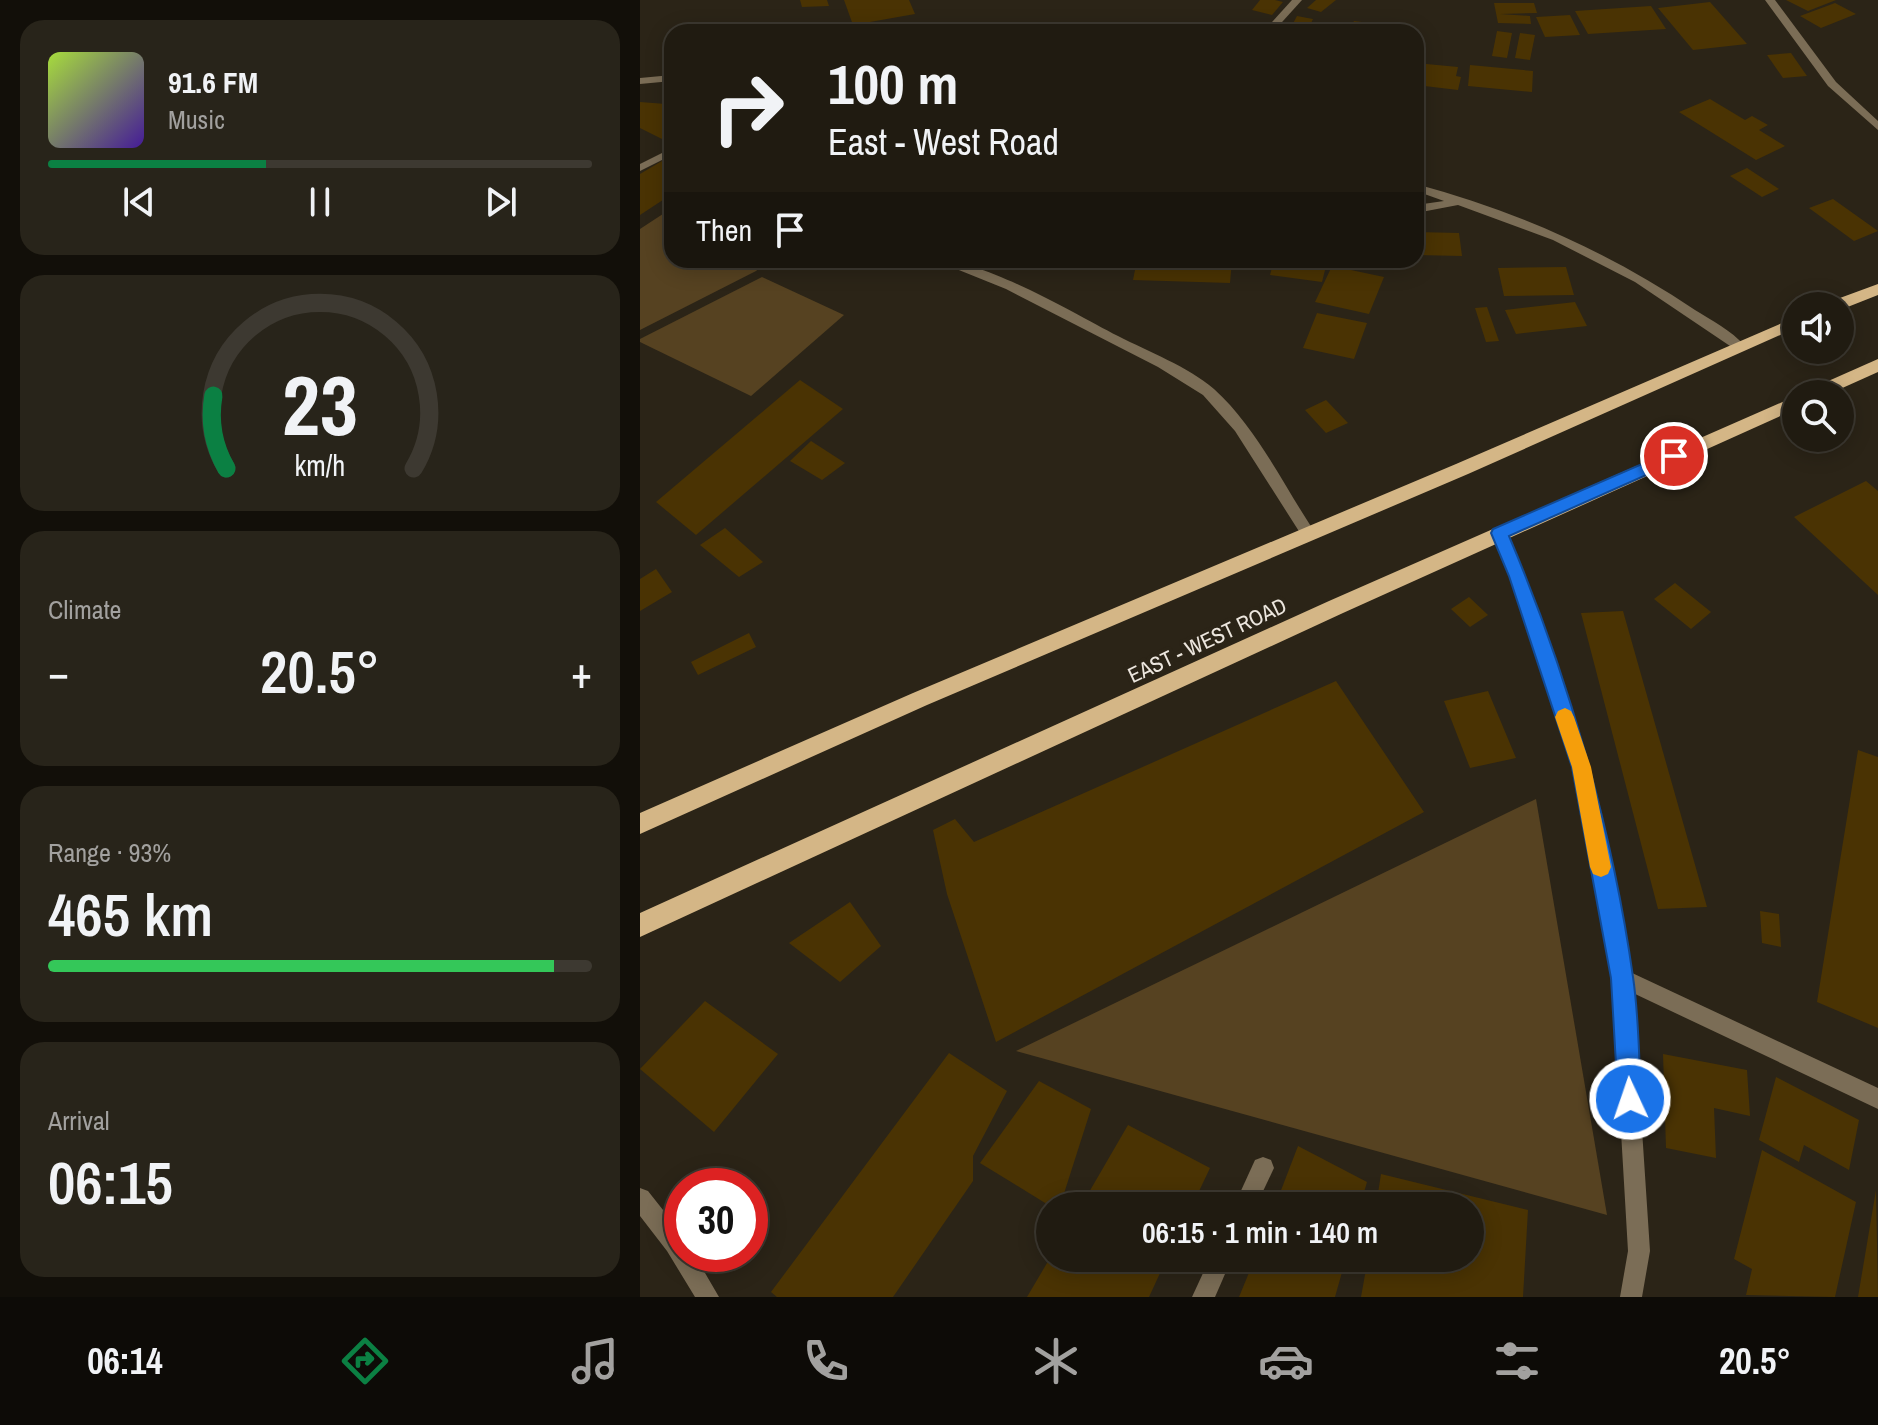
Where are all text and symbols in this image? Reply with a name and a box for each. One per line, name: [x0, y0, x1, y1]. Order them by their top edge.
text: 100 m: [828, 46, 958, 121]
icon: right: [696, 56, 800, 160]
text: 91.6 FM: [168, 62, 258, 102]
text: Music: [168, 102, 225, 137]
text: East - West Road: [828, 118, 1059, 166]
icon: previous: [117, 180, 161, 224]
icon: pause: [298, 180, 342, 224]
icon: next: [479, 180, 523, 224]
icon: arrive: [768, 208, 812, 252]
text: Then: [696, 210, 752, 250]
map controls: [1782, 292, 1854, 452]
button: sound: [1782, 292, 1854, 364]
text: 23: [282, 349, 358, 461]
button: search: [1782, 380, 1854, 452]
pin: [1640, 422, 1708, 490]
icon: arrive: [1652, 434, 1696, 478]
text: km/h: [295, 446, 345, 485]
street label: EAST - WEST ROAD: [1123, 590, 1291, 690]
text: Climate: [48, 592, 121, 627]
text: 20.5°: [260, 631, 380, 712]
text: −: [48, 642, 69, 702]
text: +: [571, 642, 592, 702]
text: Range · 93%: [48, 835, 171, 870]
text: 465 km: [48, 874, 213, 955]
position arrow: [1588, 1057, 1672, 1141]
text: Arrival: [48, 1103, 110, 1138]
text: 06:15: [48, 1142, 173, 1223]
speed limit sign: 30: [664, 1168, 768, 1272]
text: 06:15 · 1 min · 140 m: [1142, 1212, 1378, 1252]
icon: directions: [337, 1333, 393, 1389]
icon: music: [567, 1333, 623, 1389]
icon: phone: [798, 1333, 854, 1389]
icon: climate: [1028, 1333, 1084, 1389]
icon: car: [1258, 1333, 1314, 1389]
icon: filters: [1489, 1333, 1545, 1389]
text: 06:14: [87, 1337, 163, 1385]
text: 20.5°: [1719, 1337, 1791, 1385]

